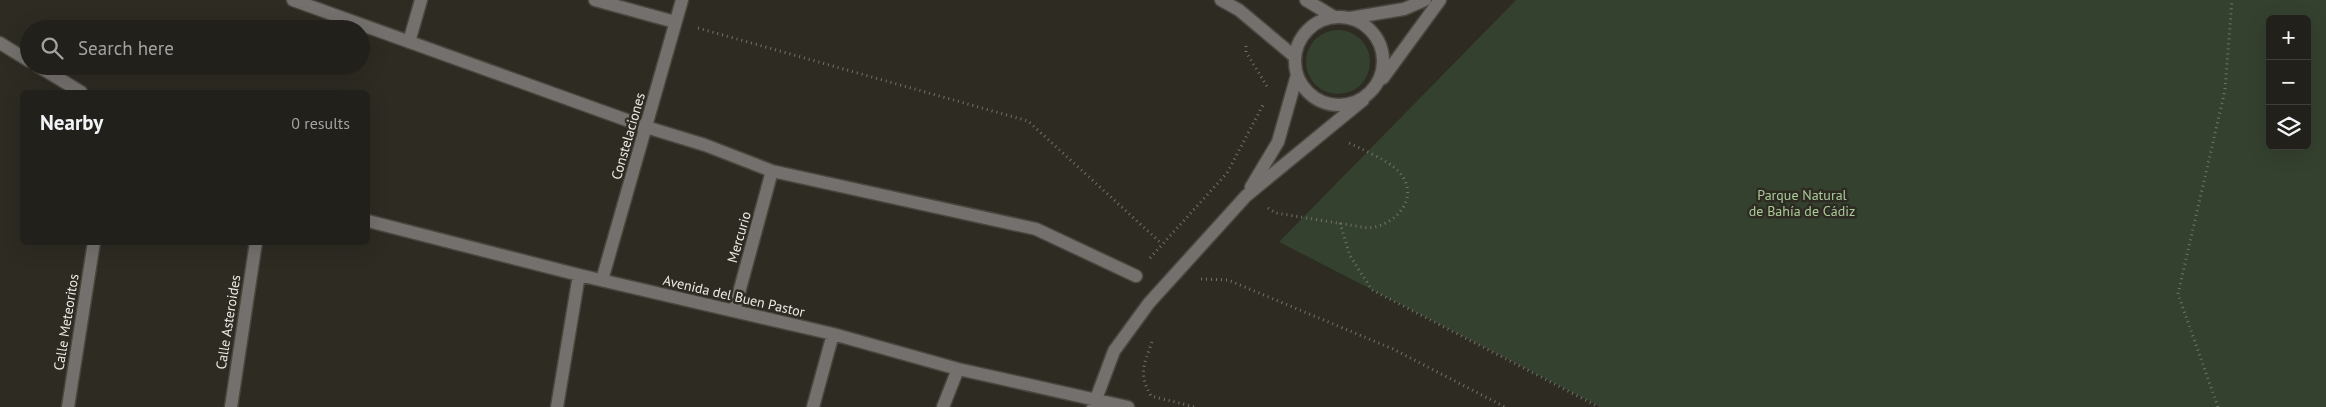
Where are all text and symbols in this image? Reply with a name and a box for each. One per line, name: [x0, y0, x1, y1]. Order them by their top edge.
map controls: [2266, 15, 2311, 150]
button: +: [2266, 15, 2311, 60]
search box: [20, 20, 370, 75]
icon: search: [38, 34, 66, 62]
text: Search here: [78, 36, 174, 60]
button: −: [2266, 60, 2311, 105]
street label: Constelaciones: [607, 90, 649, 182]
button: layers: [2266, 105, 2311, 150]
text: Nearby: [40, 109, 103, 136]
text: 0 results: [291, 113, 350, 133]
park label: Parque Natural de Bahía de Cádiz: [1749, 186, 1855, 220]
street label: Mercurio: [723, 209, 755, 265]
street label: Avenida del Buen Pastor: [661, 271, 807, 321]
street label: Calle Meteoritos: [49, 272, 83, 372]
street label: Calle Asteroides: [212, 273, 244, 371]

